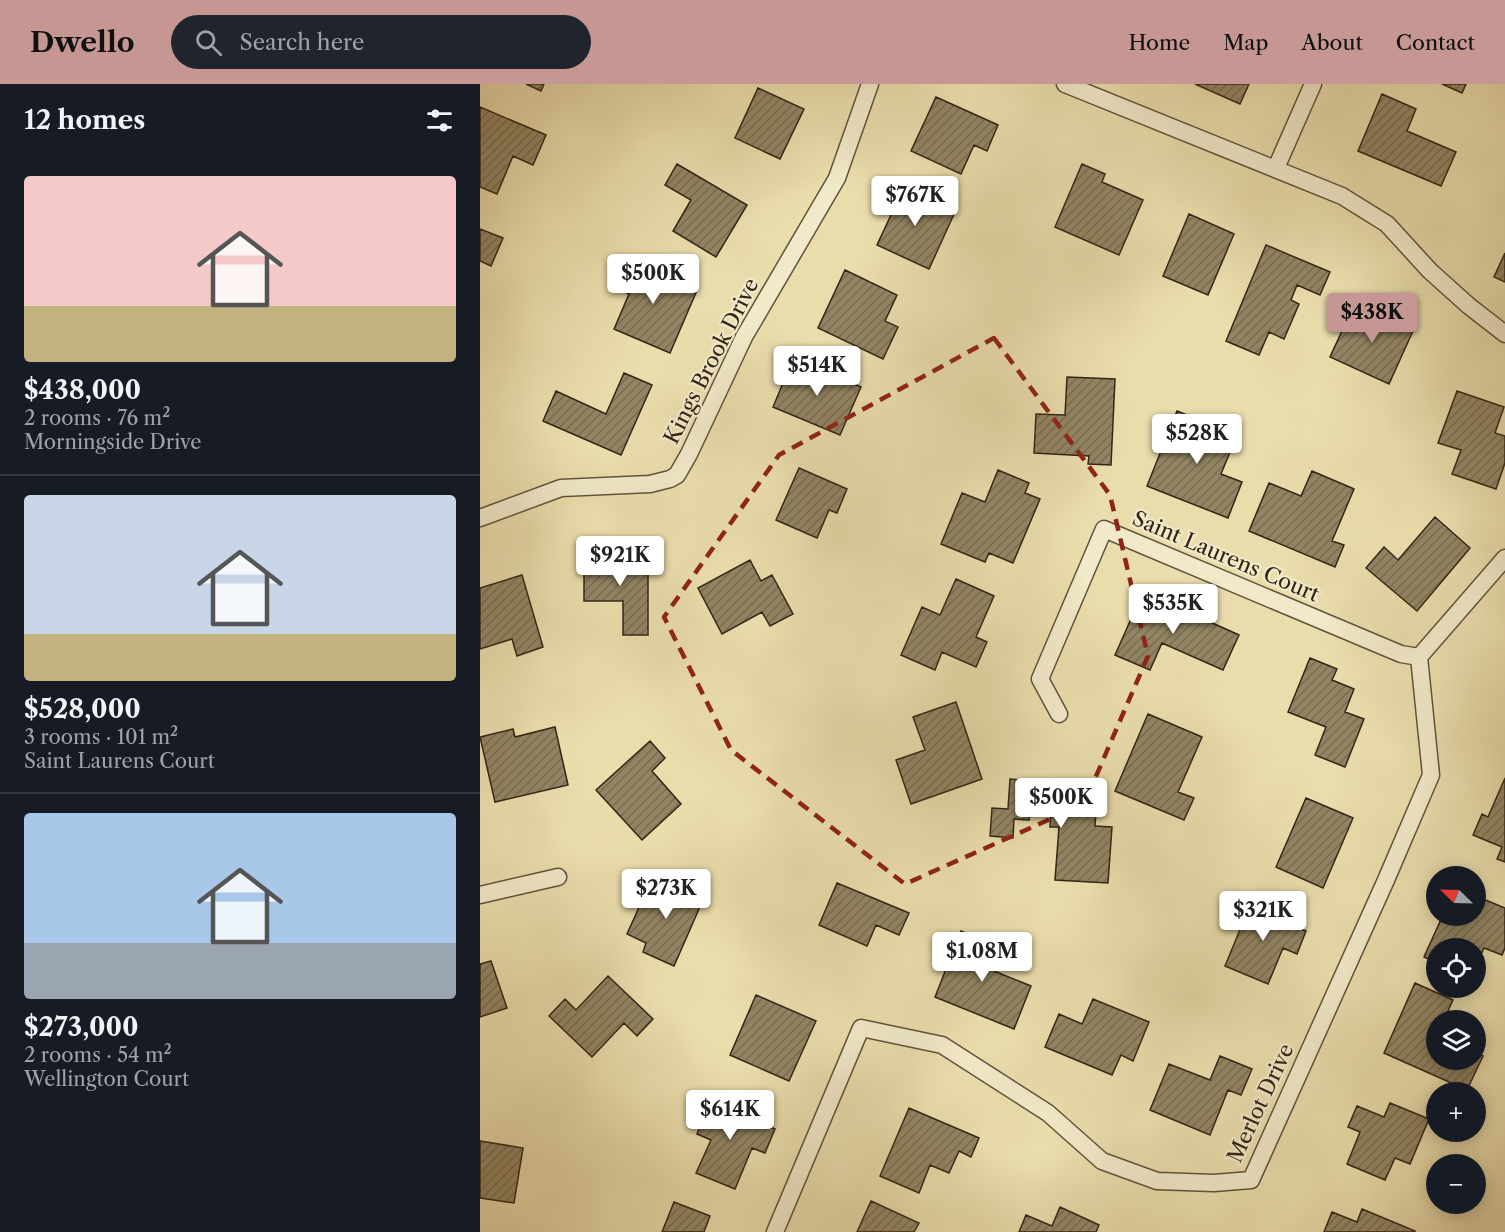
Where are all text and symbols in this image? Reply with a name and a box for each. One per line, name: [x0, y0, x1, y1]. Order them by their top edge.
search box: [171, 15, 591, 69]
text: Dwello: [30, 25, 135, 59]
icon: search: [192, 26, 225, 59]
text: Search here: [240, 29, 364, 56]
text: Home: [1129, 30, 1190, 55]
text: Map: [1223, 30, 1268, 55]
text: About: [1301, 30, 1363, 55]
text: Contact: [1396, 30, 1475, 55]
text: 12 homes: [24, 104, 145, 136]
icon: filters: [423, 104, 456, 137]
pin: $767K: [873, 176, 957, 227]
text: $767K: [885, 183, 945, 207]
icon: home: [186, 215, 294, 323]
pin: $500K: [611, 254, 695, 305]
text: $500K: [621, 261, 685, 285]
street label: Kings Brook Drive: [658, 274, 764, 448]
pin: $438K: [1330, 293, 1414, 344]
text: $438K: [1341, 300, 1403, 324]
pin: $514K: [775, 346, 859, 397]
text: $514K: [787, 353, 847, 377]
text: $438,000: [24, 374, 141, 406]
text: 2 rooms · 76 m²: [24, 406, 170, 430]
pin: $528K: [1155, 414, 1239, 465]
text: $528K: [1166, 421, 1228, 445]
text: Morningside Drive: [24, 430, 202, 454]
street label: Saint Laurens Court: [1129, 505, 1324, 607]
icon: home: [186, 534, 294, 642]
pin: $921K: [578, 536, 662, 587]
text: $921K: [590, 543, 650, 567]
pin: $535K: [1131, 584, 1215, 635]
text: $535K: [1143, 591, 1203, 615]
text: $528,000: [24, 693, 141, 725]
text: 3 rooms · 101 m²: [24, 725, 178, 749]
text: Saint Laurens Court: [24, 749, 215, 773]
pin: $500K: [1019, 778, 1103, 829]
text: $500K: [1029, 785, 1093, 809]
icon: home: [186, 852, 294, 960]
north arrow: [1426, 866, 1486, 926]
map controls: [1426, 866, 1486, 1214]
pin: $273K: [624, 869, 708, 920]
text: $273K: [636, 876, 696, 900]
pin: $321K: [1221, 891, 1305, 942]
text: $321K: [1233, 898, 1293, 922]
pin: $1.08M: [933, 932, 1031, 983]
button: locate: [1426, 938, 1486, 998]
text: $1.08M: [946, 939, 1018, 963]
button: layers: [1426, 1010, 1486, 1070]
text: $273,000: [24, 1011, 139, 1043]
street label: Merlot Drive: [1222, 1040, 1298, 1166]
text: 2 rooms · 54 m²: [24, 1043, 172, 1067]
text: Wellington Court: [24, 1067, 189, 1091]
button: +: [1426, 1082, 1486, 1142]
pin: $614K: [688, 1090, 772, 1141]
text: $614K: [700, 1097, 760, 1121]
button: −: [1426, 1154, 1486, 1214]

